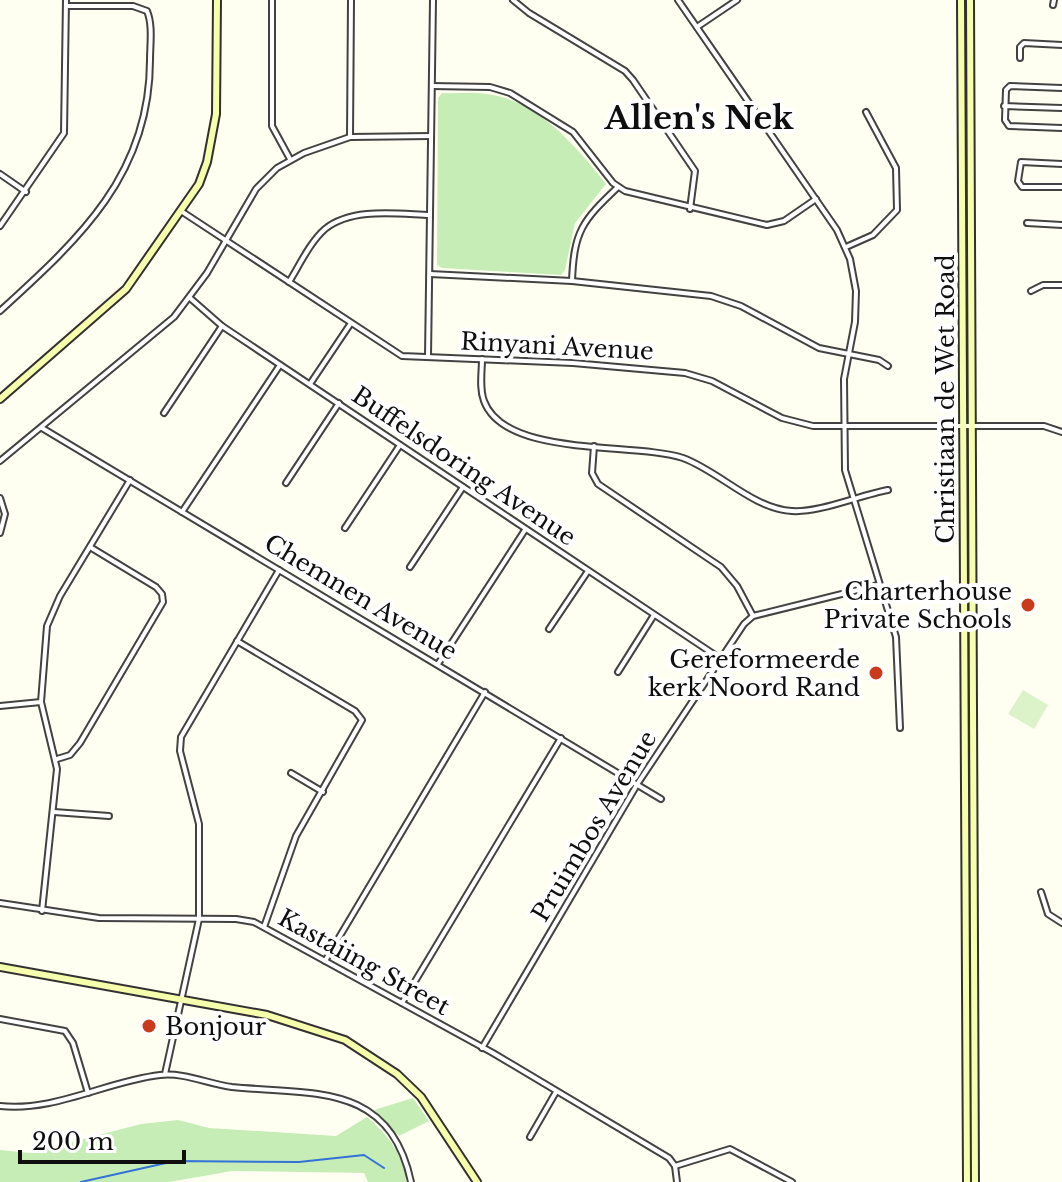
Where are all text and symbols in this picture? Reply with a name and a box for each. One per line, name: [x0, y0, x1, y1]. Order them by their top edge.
district label: Allen's Nek: [604, 98, 794, 138]
street label: Christiaan de Wet Road: [931, 254, 960, 544]
street label: Rinyani Avenue: [460, 326, 654, 366]
street label: Buffelsdoring Avenue: [347, 380, 581, 552]
street label: Chemnen Avenue: [259, 528, 463, 666]
place label: Charterhouse Private Schools: [824, 577, 1012, 634]
marker: Charterhouse Private Schools: [1019, 596, 1037, 614]
place label: Gereformeerde kerk Noord Rand: [648, 645, 860, 702]
marker: Gereformeerde kerk Noord Rand: [867, 664, 885, 682]
street label: Pruimbos Avenue: [526, 725, 662, 927]
street label: Kastaiing Street: [273, 903, 455, 1021]
place label: Bonjour: [165, 1012, 267, 1041]
marker: Bonjour: [140, 1017, 158, 1035]
scale bar: [20, 1114, 184, 1164]
text: 200 m: [32, 1127, 114, 1156]

